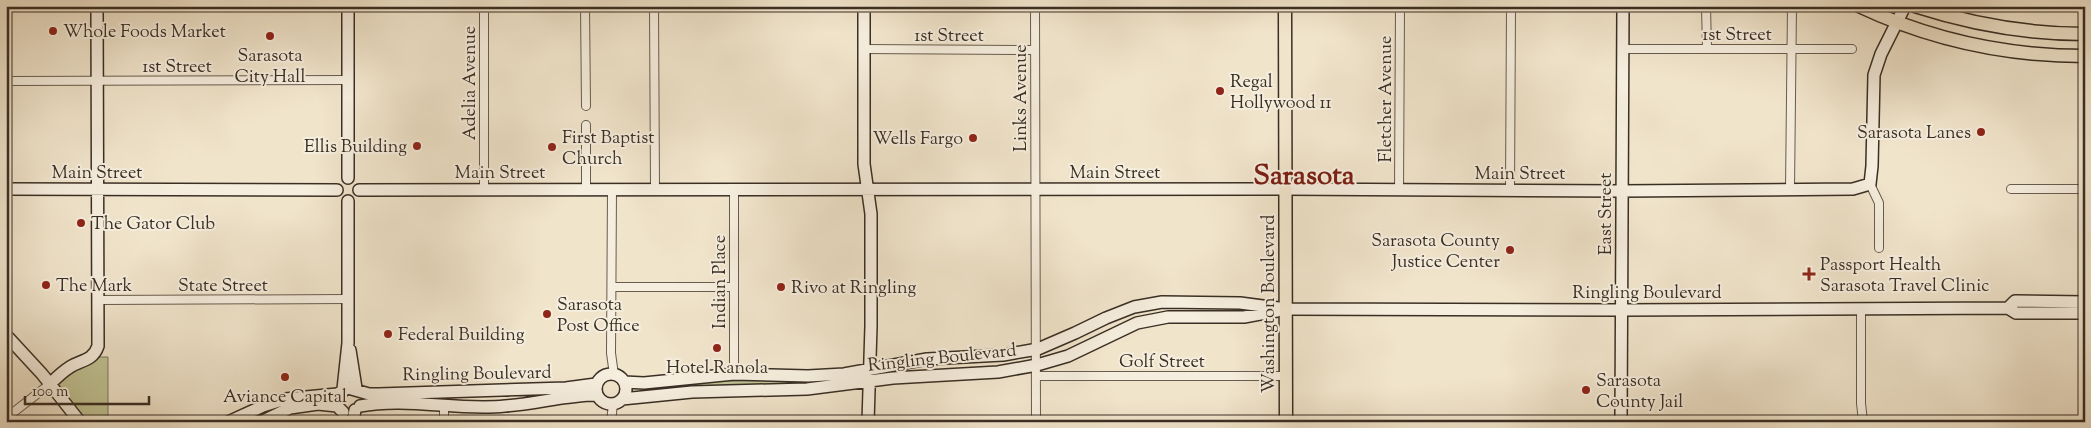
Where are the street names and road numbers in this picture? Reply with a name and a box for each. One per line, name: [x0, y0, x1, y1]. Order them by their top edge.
street label: 1st Street: [1702, 23, 1772, 49]
street label: 1st Street: [914, 24, 984, 50]
street label: Adelia Avenue: [458, 26, 484, 140]
street label: Fletcher Avenue: [1374, 36, 1400, 162]
street label: Links Avenue: [1009, 44, 1035, 152]
street label: 1st Street: [142, 55, 212, 81]
street label: Main Street: [52, 161, 142, 187]
street label: Main Street: [455, 161, 545, 187]
street label: Main Street: [1070, 161, 1160, 187]
street label: Main Street: [1475, 162, 1565, 188]
street label: East Street: [1594, 173, 1620, 255]
street label: Washington Boulevard: [1257, 215, 1283, 393]
street label: Indian Place: [708, 235, 734, 329]
street label: State Street: [178, 274, 268, 300]
street label: Ringling Boulevard: [1572, 281, 1722, 307]
street label: Ringling Boulevard: [867, 338, 1018, 380]
street label: Golf Street: [1119, 350, 1205, 376]
street label: Ringling Boulevard: [402, 361, 552, 389]

